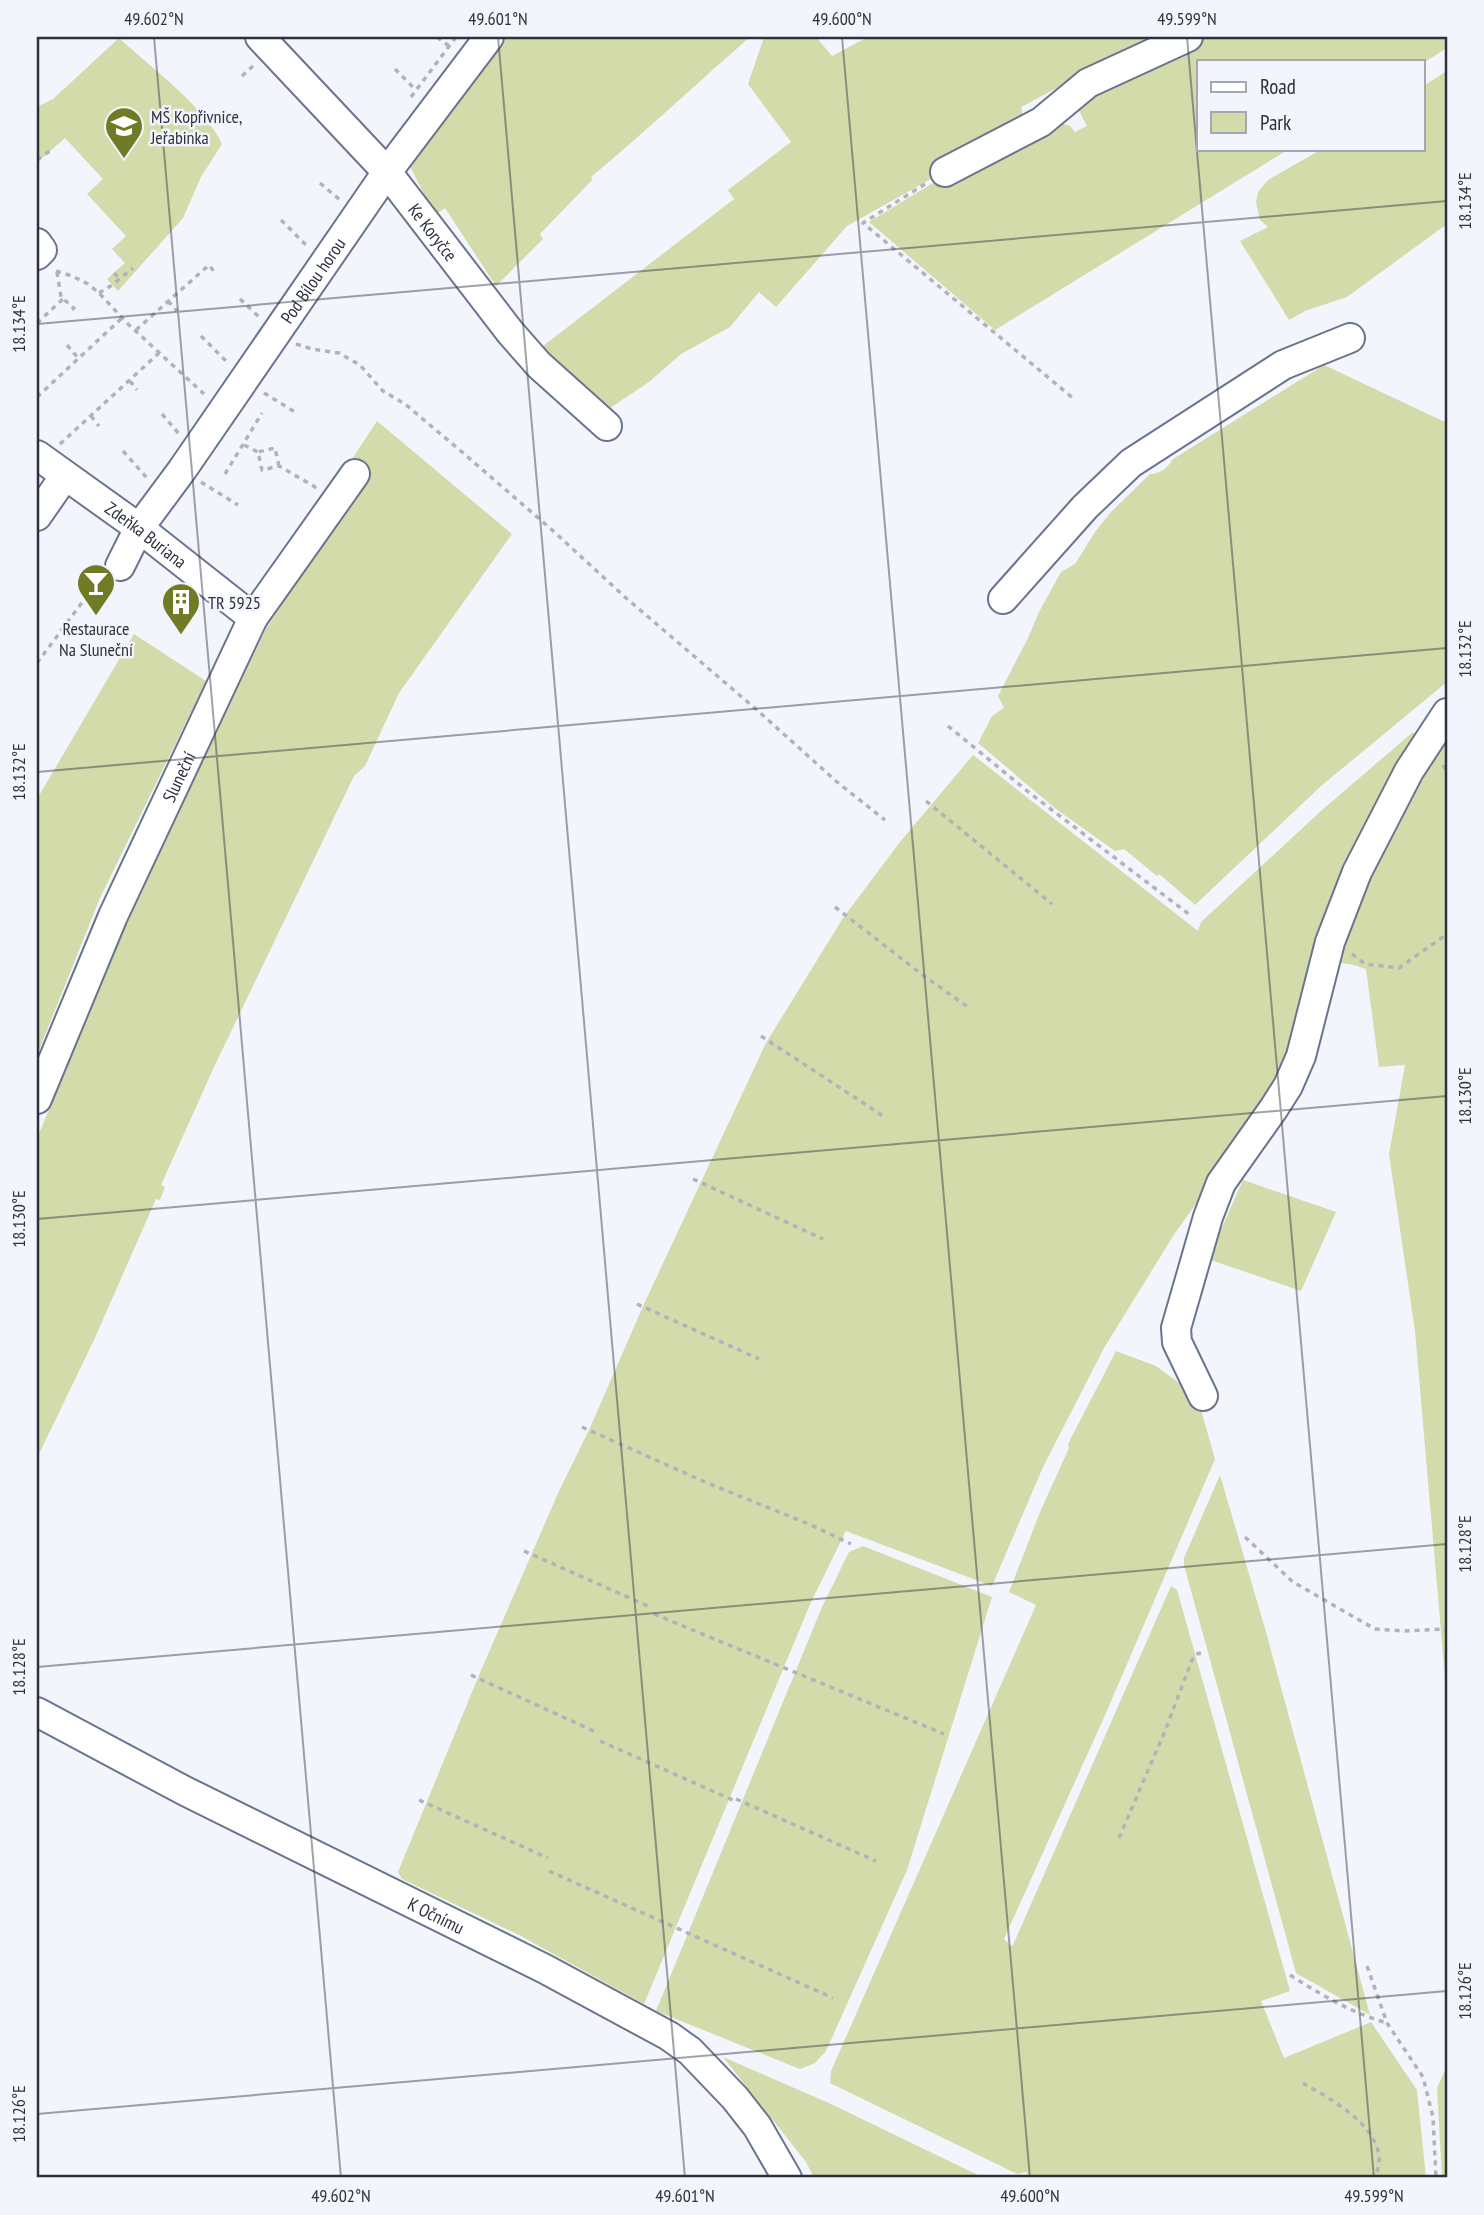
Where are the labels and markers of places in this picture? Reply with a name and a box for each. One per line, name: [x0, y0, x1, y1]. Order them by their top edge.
school or university icon: MŠ Kopřivnice, Jeřabinka: [103, 105, 145, 160]
place label: MŠ Kopřivnice, Jeřabinka: [150, 105, 242, 149]
bar icon: Restaurace Na Sluneční: [75, 562, 117, 617]
building icon: TR 5925: [160, 581, 202, 636]
place label: TR 5925: [208, 591, 261, 614]
place label: Restaurace Na Sluneční: [59, 617, 133, 661]

